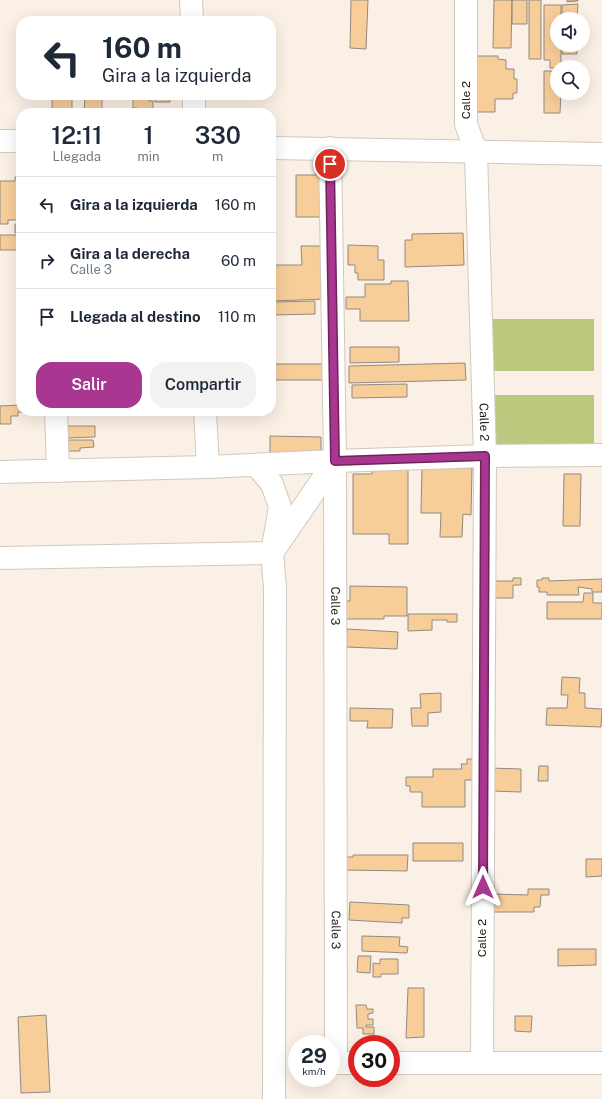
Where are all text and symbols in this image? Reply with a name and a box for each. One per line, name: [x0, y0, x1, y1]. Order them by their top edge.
map controls: [550, 12, 590, 100]
button: sound: [550, 12, 590, 52]
text: 160 m: [102, 31, 182, 64]
icon: left: [36, 32, 88, 84]
button: search: [550, 60, 590, 100]
text: Gira a la izquierda: [102, 65, 251, 86]
street label: Calle 2: [459, 81, 473, 119]
text: 12:11: [51, 121, 102, 149]
text: 1: [143, 121, 153, 149]
text: 330: [195, 121, 241, 149]
pin: [313, 147, 347, 181]
text: Llegada: [52, 149, 101, 164]
text: min: [137, 149, 159, 164]
text: m: [212, 149, 223, 164]
icon: arrive: [319, 153, 341, 175]
icon: left: [36, 194, 58, 216]
text: Gira a la izquierda: [70, 196, 198, 213]
text: 160 m: [215, 196, 256, 213]
text: Gira a la derecha: [70, 245, 190, 262]
icon: right: [36, 250, 58, 272]
text: 60 m: [221, 252, 256, 269]
text: Calle 3: [70, 262, 112, 277]
icon: arrive: [36, 306, 58, 328]
text: Llegada al destino: [70, 308, 201, 325]
text: 110 m: [218, 308, 256, 325]
button: Salir: [36, 362, 142, 408]
button: Compartir: [150, 362, 256, 408]
street label: Calle 2: [476, 403, 492, 442]
street label: Calle 3: [328, 587, 342, 625]
position arrow: [462, 866, 504, 908]
street label: Calle 3: [329, 911, 343, 949]
street label: Calle 2: [475, 919, 489, 957]
speed limit sign: 30: [348, 1035, 400, 1087]
text: 29: [301, 1044, 327, 1068]
text: km/h: [302, 1065, 326, 1077]

